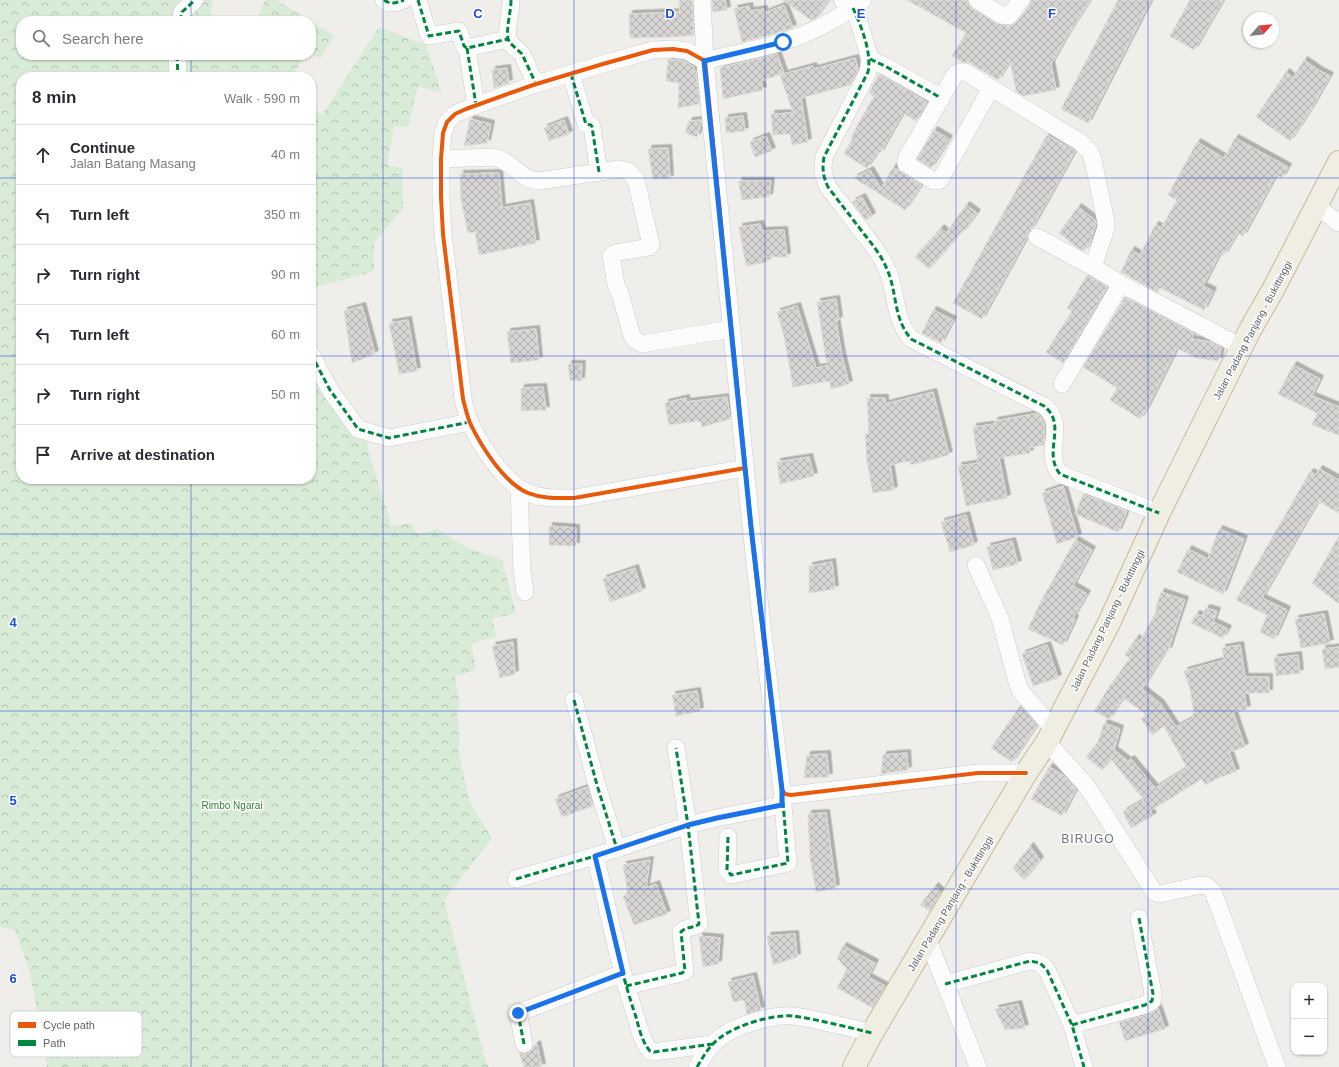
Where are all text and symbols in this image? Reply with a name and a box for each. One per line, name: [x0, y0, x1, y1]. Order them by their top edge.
text: C: [473, 6, 483, 21]
text: D: [665, 6, 675, 21]
text: E: [857, 6, 866, 21]
text: F: [1048, 6, 1056, 21]
north arrow: [1243, 12, 1279, 48]
search box: [16, 16, 316, 60]
icon: search: [30, 27, 52, 49]
text: Search here: [62, 30, 144, 47]
route start: [774, 33, 792, 51]
text: 8 min: [32, 88, 76, 107]
text: Walk · 590 m: [224, 91, 300, 106]
text: Continue: [70, 139, 135, 156]
icon: ahead: [32, 144, 54, 166]
text: 40 m: [271, 147, 300, 162]
text: Jalan Batang Masang: [70, 156, 196, 171]
icon: left: [32, 204, 54, 226]
text: Turn left: [70, 206, 129, 223]
text: 350 m: [264, 207, 300, 222]
street label: Jalan Padang Panjang - Bukittinggi: [1211, 259, 1294, 402]
icon: right: [32, 264, 54, 286]
text: Turn right: [70, 266, 140, 283]
text: 90 m: [271, 267, 300, 282]
icon: left: [32, 324, 54, 346]
text: Turn left: [70, 326, 129, 343]
text: 60 m: [271, 327, 300, 342]
icon: right: [32, 384, 54, 406]
text: Turn right: [70, 386, 140, 403]
text: 50 m: [271, 387, 300, 402]
icon: arrive: [32, 444, 54, 466]
text: Arrive at destination: [70, 446, 215, 463]
street label: Jalan Padang Panjang - Bukittinggi: [1068, 548, 1147, 693]
text: 4: [9, 615, 17, 630]
text: 5: [9, 793, 17, 808]
park label: Rimbo Ngarai: [201, 800, 263, 811]
district label: BIRUGO: [1061, 832, 1115, 846]
street label: Jalan Padang Panjang - Bukittinggi: [906, 834, 995, 973]
text: 6: [9, 971, 17, 986]
map controls: [1291, 983, 1327, 1055]
button: +: [1291, 983, 1327, 1019]
route end: [509, 1004, 527, 1022]
legend: [10, 1011, 142, 1057]
text: Cycle path: [43, 1019, 95, 1031]
button: −: [1291, 1019, 1327, 1055]
text: Path: [43, 1037, 66, 1049]

